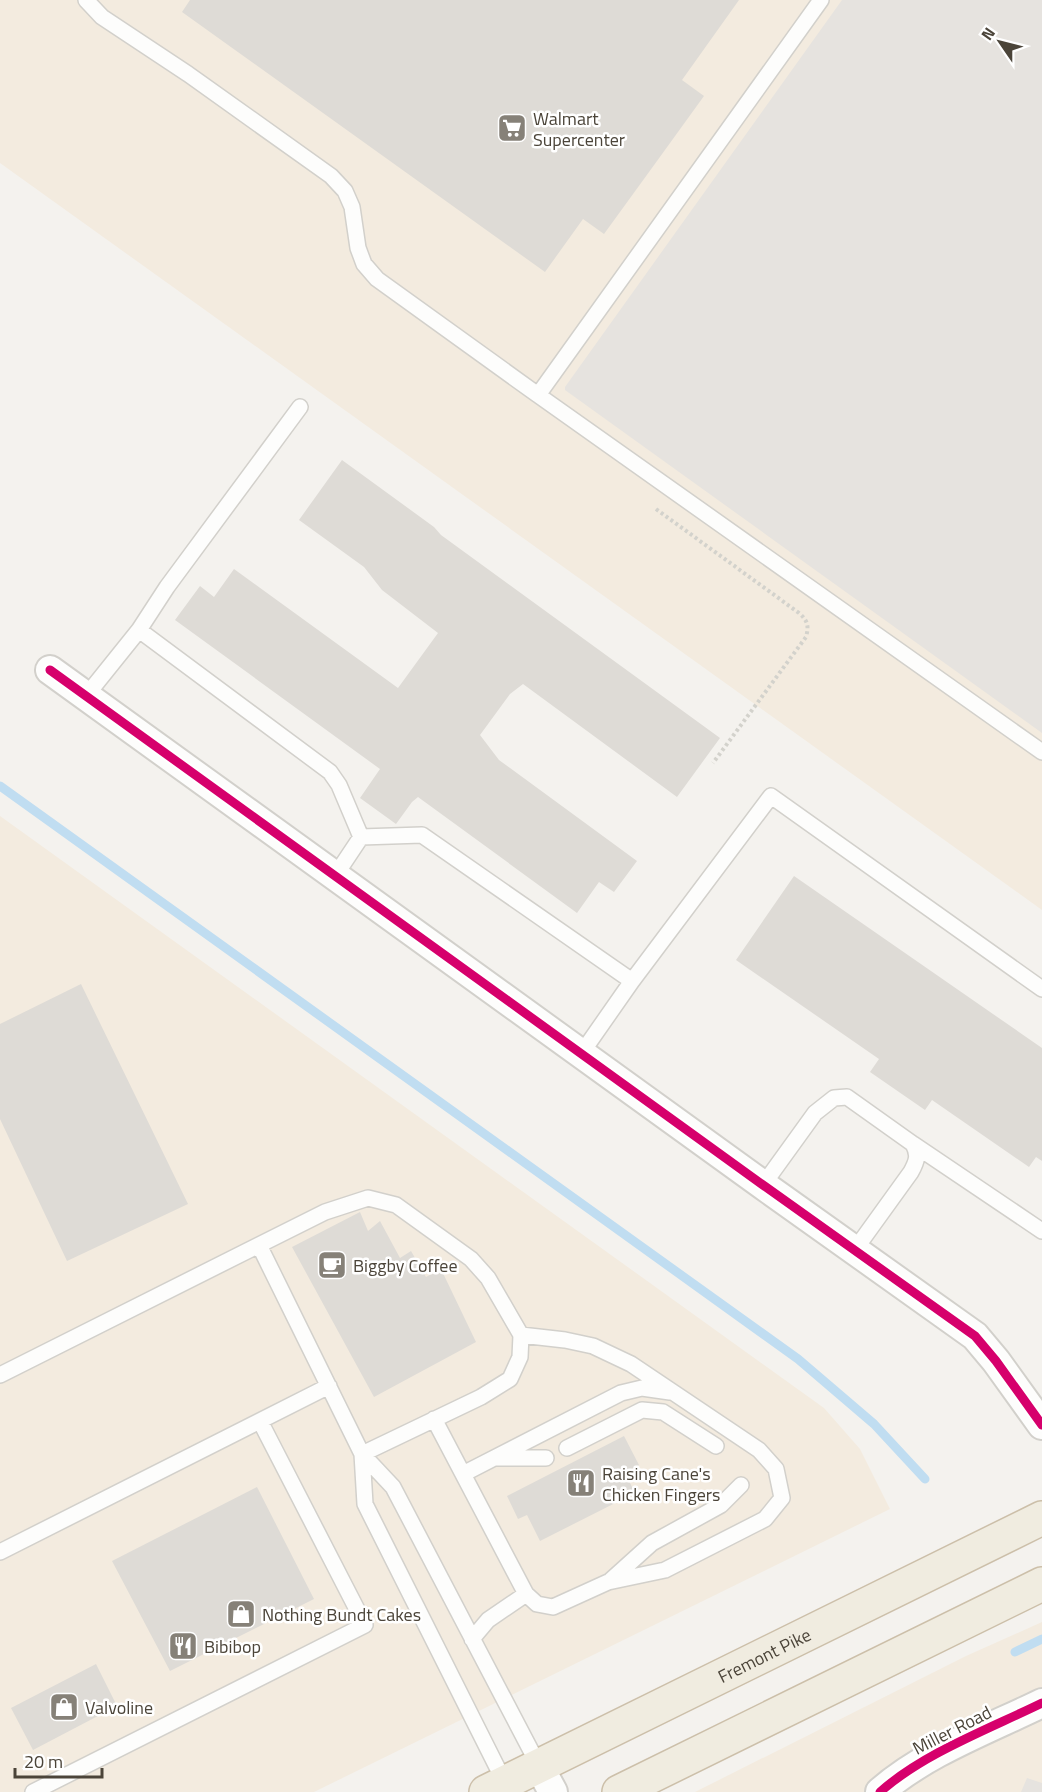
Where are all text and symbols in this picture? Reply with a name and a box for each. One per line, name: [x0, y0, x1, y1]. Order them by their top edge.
north arrow: [970, 12, 1030, 72]
text: N: [975, 22, 1001, 45]
place label: Walmart Supercenter: [533, 105, 625, 153]
supermarket icon: Walmart Supercenter: [496, 112, 528, 144]
cafe icon: Biggby Coffee: [316, 1249, 348, 1281]
place label: Biggby Coffee: [353, 1252, 458, 1279]
place label: Raising Cane's Chicken Fingers: [602, 1460, 720, 1508]
restaurant icon: Raising Cane's Chicken Fingers: [565, 1467, 597, 1499]
shop icon: Nothing Bundt Cakes: [225, 1598, 257, 1630]
place label: Nothing Bundt Cakes: [262, 1601, 421, 1628]
street label: Fremont Pike: [713, 1621, 815, 1689]
restaurant icon: Bibibop: [167, 1630, 199, 1662]
place label: Bibibop: [204, 1633, 261, 1660]
shop icon: Valvoline: [48, 1691, 80, 1723]
place label: Valvoline: [85, 1694, 153, 1721]
street label: Miller Road: [908, 1699, 996, 1761]
scale bar: [15, 1741, 102, 1779]
text: 20 m: [24, 1748, 63, 1775]

